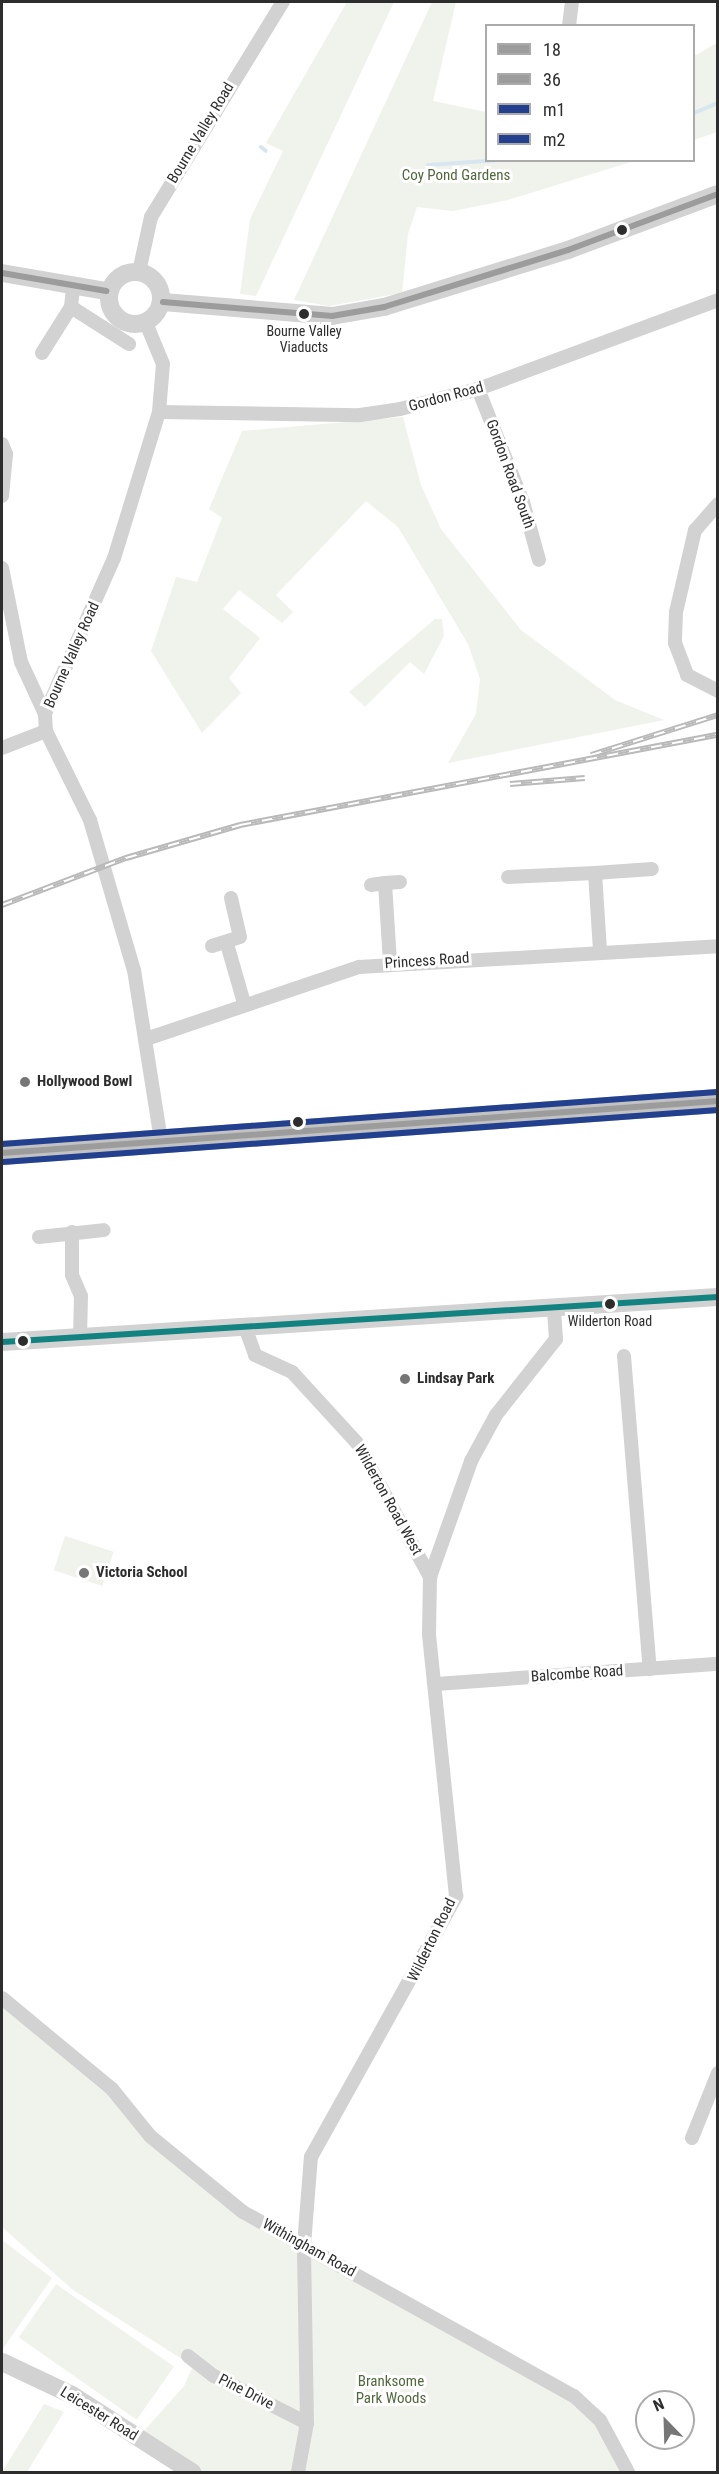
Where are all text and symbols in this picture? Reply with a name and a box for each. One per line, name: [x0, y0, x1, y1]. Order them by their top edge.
legend: [485, 24, 695, 162]
text: 18: [543, 39, 561, 60]
text: 36: [543, 69, 561, 90]
street label: Bourne Valley Road: [164, 79, 238, 187]
text: m1: [543, 99, 565, 120]
text: m2: [543, 129, 565, 150]
park label: Coy Pond Gardens: [402, 167, 510, 185]
unlabelled marker: [616, 224, 628, 236]
marker: Bourne Valley Viaducts: [298, 308, 310, 320]
place label: Bourne Valley Viaducts: [266, 323, 342, 356]
street label: Gordon Road: [407, 378, 485, 416]
street label: Gordon Road South: [482, 417, 538, 531]
street label: Bourne Valley Road: [41, 599, 103, 711]
street label: Princess Road: [384, 949, 470, 973]
place label: Hollywood Bowl: [37, 1073, 132, 1091]
marker: Hollywood Bowl: [18, 1075, 32, 1089]
unlabelled marker: [292, 1116, 304, 1128]
marker: Wilderton Road: [604, 1298, 616, 1310]
place label: Wilderton Road: [568, 1313, 652, 1329]
unlabelled marker: [17, 1335, 29, 1347]
place label: Lindsay Park: [417, 1370, 494, 1388]
marker: Lindsay Park: [398, 1372, 412, 1386]
street label: Wilderton Road West: [350, 1442, 426, 1558]
place label: Victoria School: [96, 1564, 188, 1582]
marker: Victoria School: [77, 1566, 91, 1580]
street label: Balcombe Road: [530, 1662, 624, 1686]
street label: Wilderton Road: [404, 1895, 460, 1985]
street label: Withingham Road: [259, 2215, 359, 2281]
street label: Pine Drive: [215, 2370, 277, 2414]
park label: Branksome Park Woods: [356, 2372, 426, 2407]
street label: Leicester Road: [57, 2383, 141, 2445]
north arrow: [635, 2390, 695, 2450]
text: N: [650, 2394, 667, 2415]

